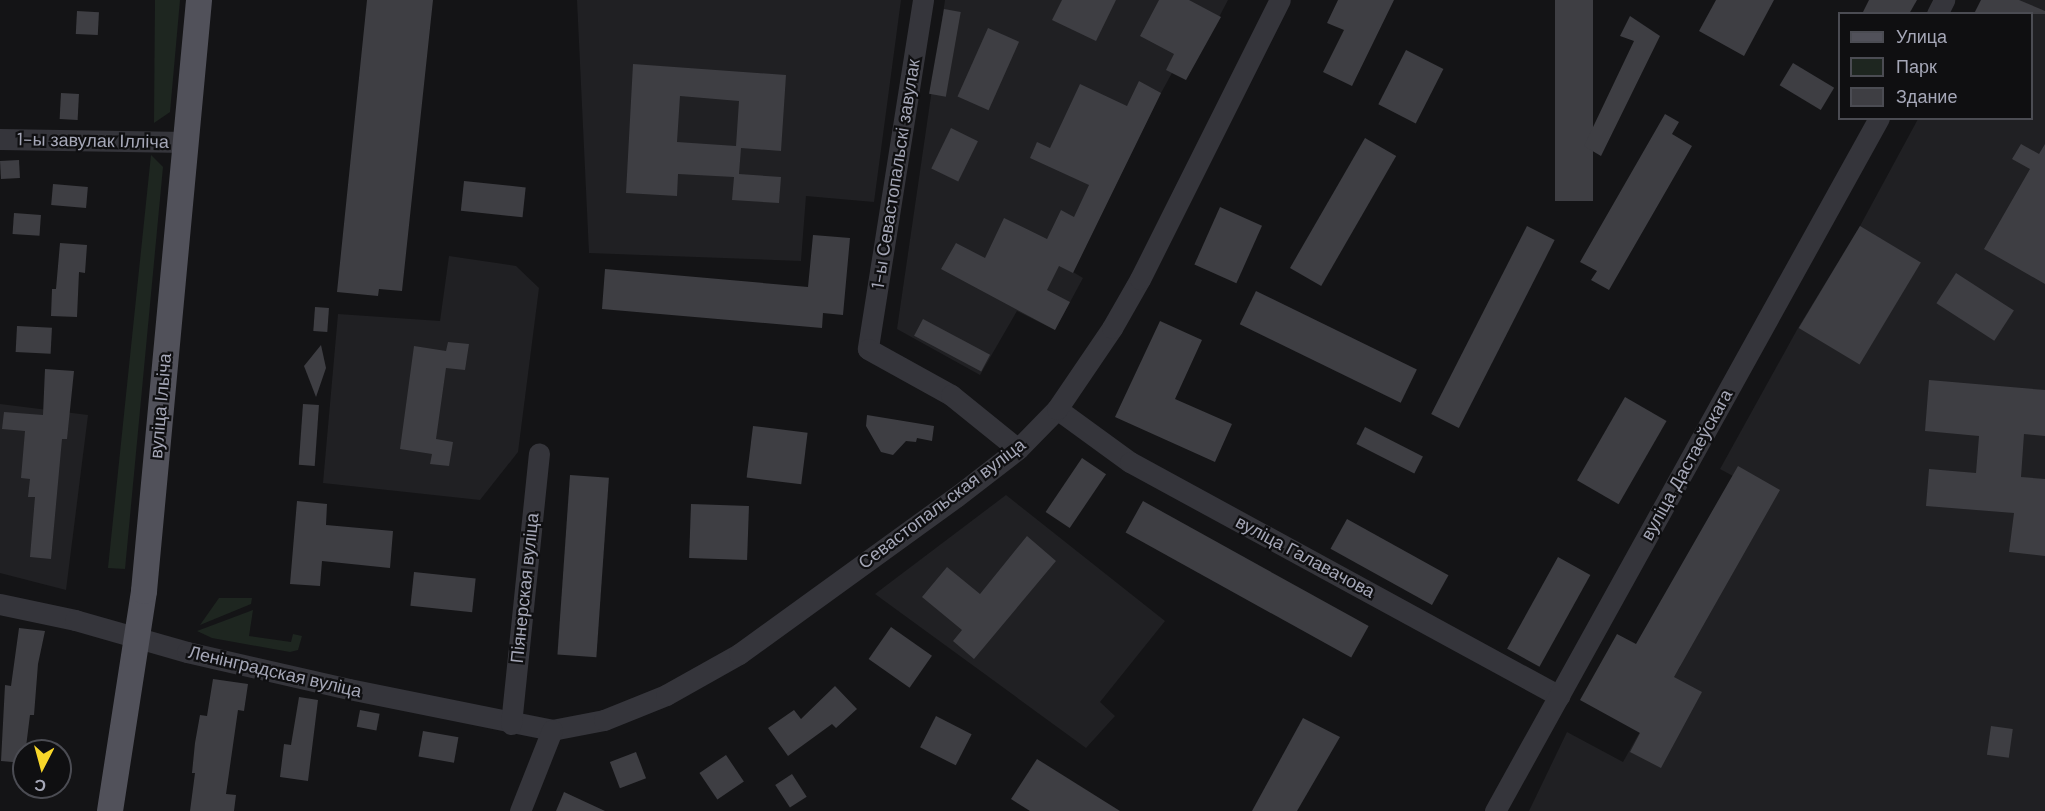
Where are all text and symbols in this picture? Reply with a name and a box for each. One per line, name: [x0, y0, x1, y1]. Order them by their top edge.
legend: [1838, 12, 2033, 120]
text: Улица: [1896, 25, 1947, 49]
text: Парк: [1896, 55, 1937, 79]
street label: 1-ы Севастопальскі завулак: [867, 58, 925, 290]
text: Здание: [1896, 85, 1957, 109]
street label: 1-ы завулак Ілліча: [17, 129, 169, 153]
street label: вуліца Ільіча: [146, 352, 176, 460]
street label: вуліца Дастаеўскага: [1637, 386, 1737, 544]
street label: Севастопальская вуліца: [854, 434, 1030, 574]
street label: вуліца Галавачова: [1232, 511, 1378, 603]
street label: Піянерская вуліца: [506, 512, 544, 664]
street label: Ленінградская вуліца: [186, 642, 364, 702]
north arrow: [12, 739, 72, 799]
text: С: [33, 774, 47, 796]

